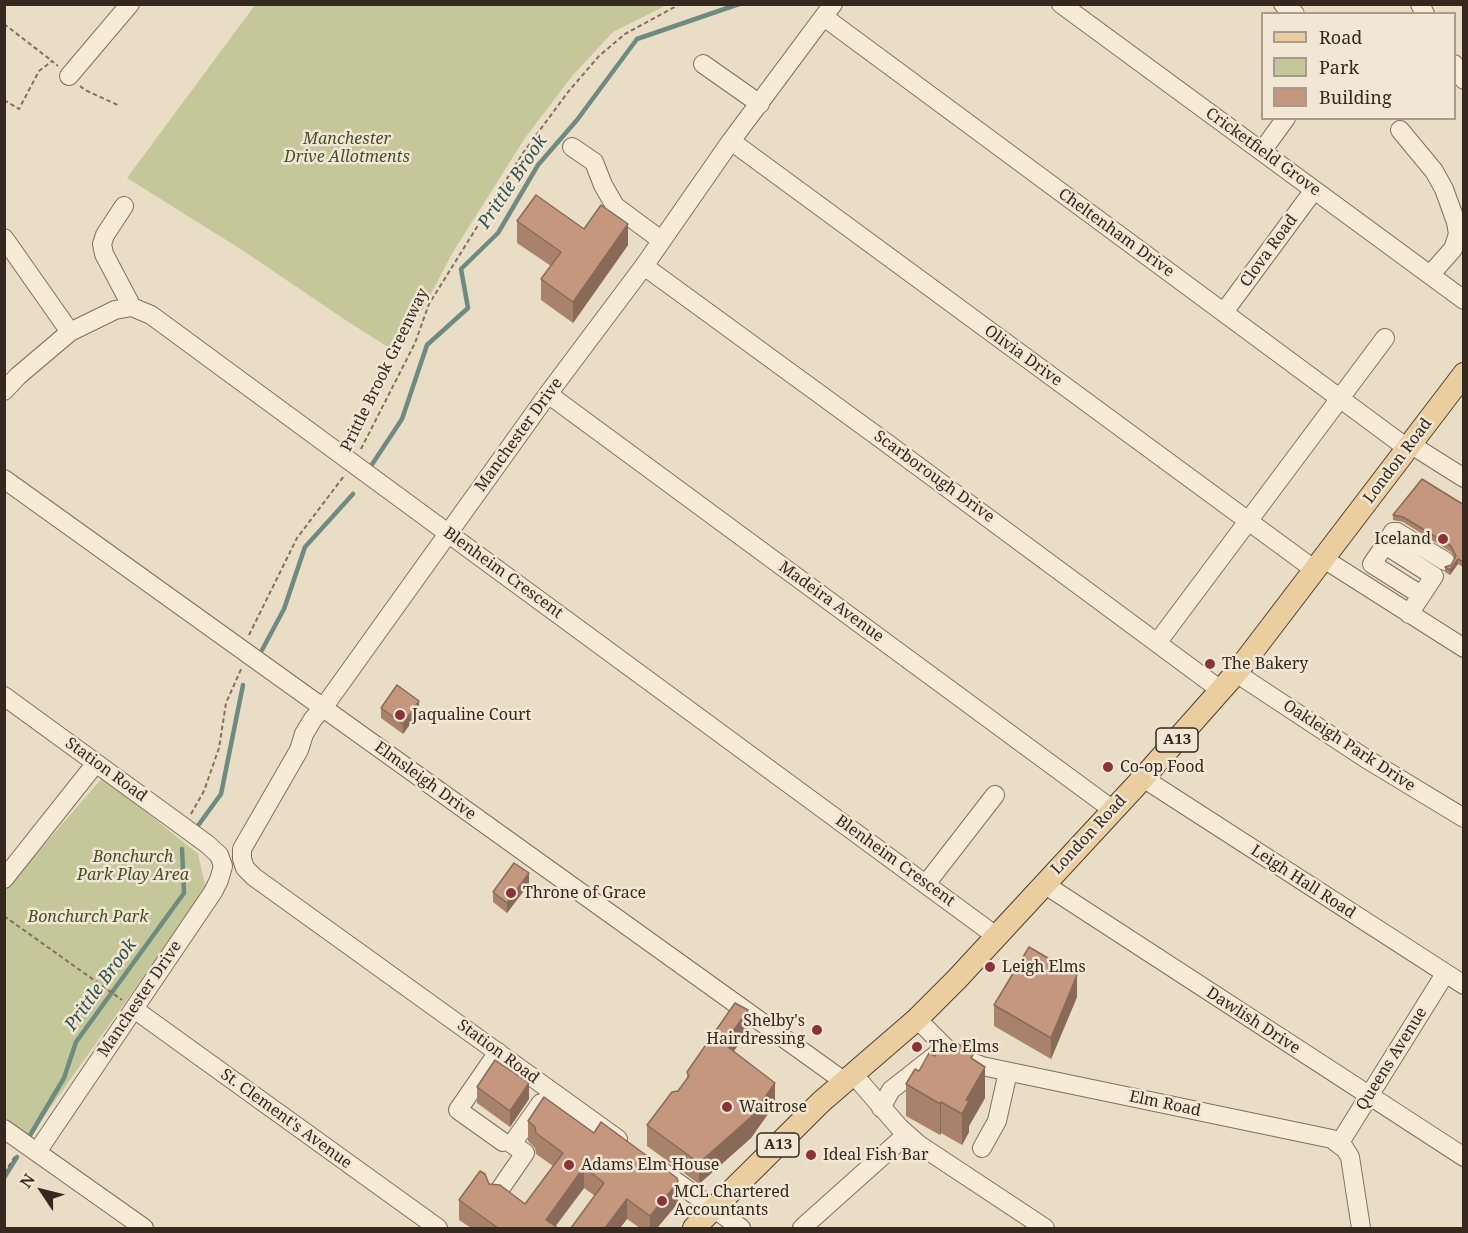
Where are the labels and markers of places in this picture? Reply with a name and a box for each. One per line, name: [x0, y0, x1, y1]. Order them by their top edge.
place label: Iceland: [1375, 529, 1431, 549]
marker: Iceland: [1436, 532, 1450, 546]
place label: The Bakery: [1222, 654, 1308, 674]
marker: The Bakery: [1203, 657, 1217, 671]
place label: Jaqualine Court: [412, 705, 531, 725]
marker: Jaqualine Court: [393, 708, 407, 722]
place label: Co-op Food: [1120, 757, 1204, 777]
marker: Co-op Food: [1101, 760, 1115, 774]
place label: Throne of Grace: [523, 883, 646, 903]
marker: Throne of Grace: [504, 886, 518, 900]
place label: Leigh Elms: [1002, 957, 1086, 977]
marker: Leigh Elms: [983, 960, 997, 974]
place label: Shelby's Hairdressing: [706, 1011, 805, 1049]
marker: Shelby's Hairdressing: [810, 1023, 824, 1037]
place label: The Elms: [929, 1037, 999, 1057]
marker: The Elms: [910, 1040, 924, 1054]
place label: Waitrose: [739, 1097, 807, 1117]
marker: Waitrose: [720, 1100, 734, 1114]
place label: Ideal Fish Bar: [823, 1145, 928, 1165]
marker: Ideal Fish Bar: [804, 1148, 818, 1162]
place label: Adams Elm House: [581, 1155, 719, 1175]
marker: Adams Elm House: [562, 1158, 576, 1172]
place label: MCL Chartered Accountants: [674, 1182, 790, 1220]
marker: MCL Chartered Accountants: [655, 1194, 669, 1208]

